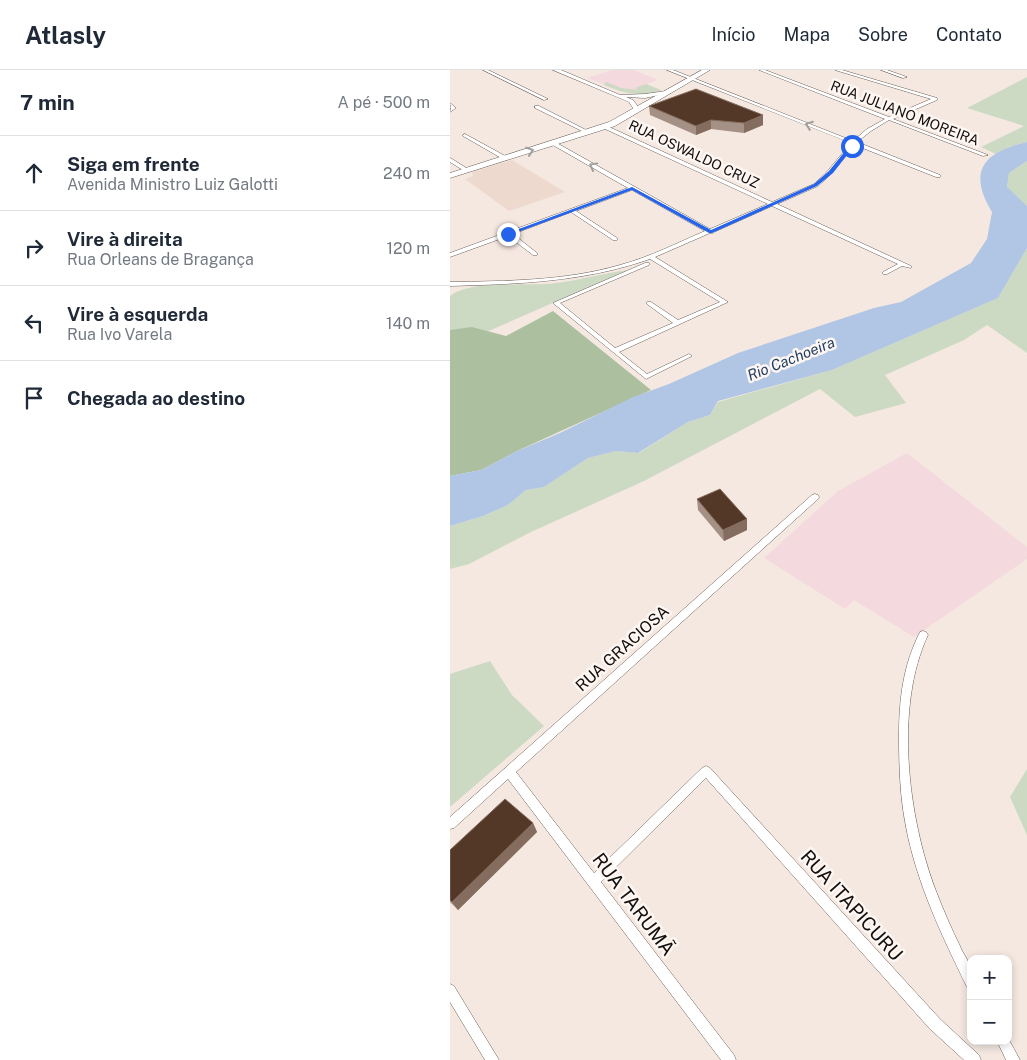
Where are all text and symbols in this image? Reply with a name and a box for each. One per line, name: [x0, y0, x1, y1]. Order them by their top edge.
text: Atlasly: [25, 21, 106, 49]
text: Início: [711, 24, 756, 45]
text: Mapa: [784, 24, 830, 45]
text: Sobre: [858, 24, 908, 45]
text: Contato: [936, 24, 1002, 45]
street label: RUA JULIANO MOREIRA: [829, 77, 982, 149]
text: 7 min: [20, 90, 75, 115]
text: A pé · 500 m: [337, 93, 430, 112]
street label: RUA OSWALDO CRUZ: [626, 117, 762, 191]
one-way arrow: [805, 121, 814, 131]
route start: [841, 135, 864, 158]
one-way arrow: [525, 146, 533, 156]
text: Siga em frente: [67, 153, 200, 175]
icon: ahead: [20, 159, 48, 187]
one-way arrow: [589, 162, 598, 172]
text: 240 m: [383, 164, 430, 183]
text: Avenida Ministro Luiz Galotti: [67, 175, 278, 194]
route end: [497, 223, 520, 246]
text: Vire à direita: [67, 228, 183, 250]
icon: right: [20, 234, 48, 262]
text: 120 m: [386, 239, 430, 258]
text: Rua Orleans de Bragança: [67, 250, 254, 269]
text: Vire à esquerda: [67, 303, 208, 325]
icon: left: [20, 309, 48, 337]
text: 140 m: [386, 314, 430, 333]
text: Rua Ivo Varela: [67, 325, 172, 344]
water label: Rio Cachoeira: [745, 333, 837, 384]
icon: arrive: [20, 384, 48, 412]
text: Chegada ao destino: [67, 387, 245, 409]
street label: RUA GRACIOSA: [572, 602, 673, 695]
street label: RUA ITAPICURU: [797, 845, 907, 965]
street label: RUA TARUMÃ: [588, 848, 680, 960]
map controls: [967, 955, 1012, 1045]
button: +: [967, 955, 1012, 1000]
button: −: [967, 1000, 1012, 1045]

